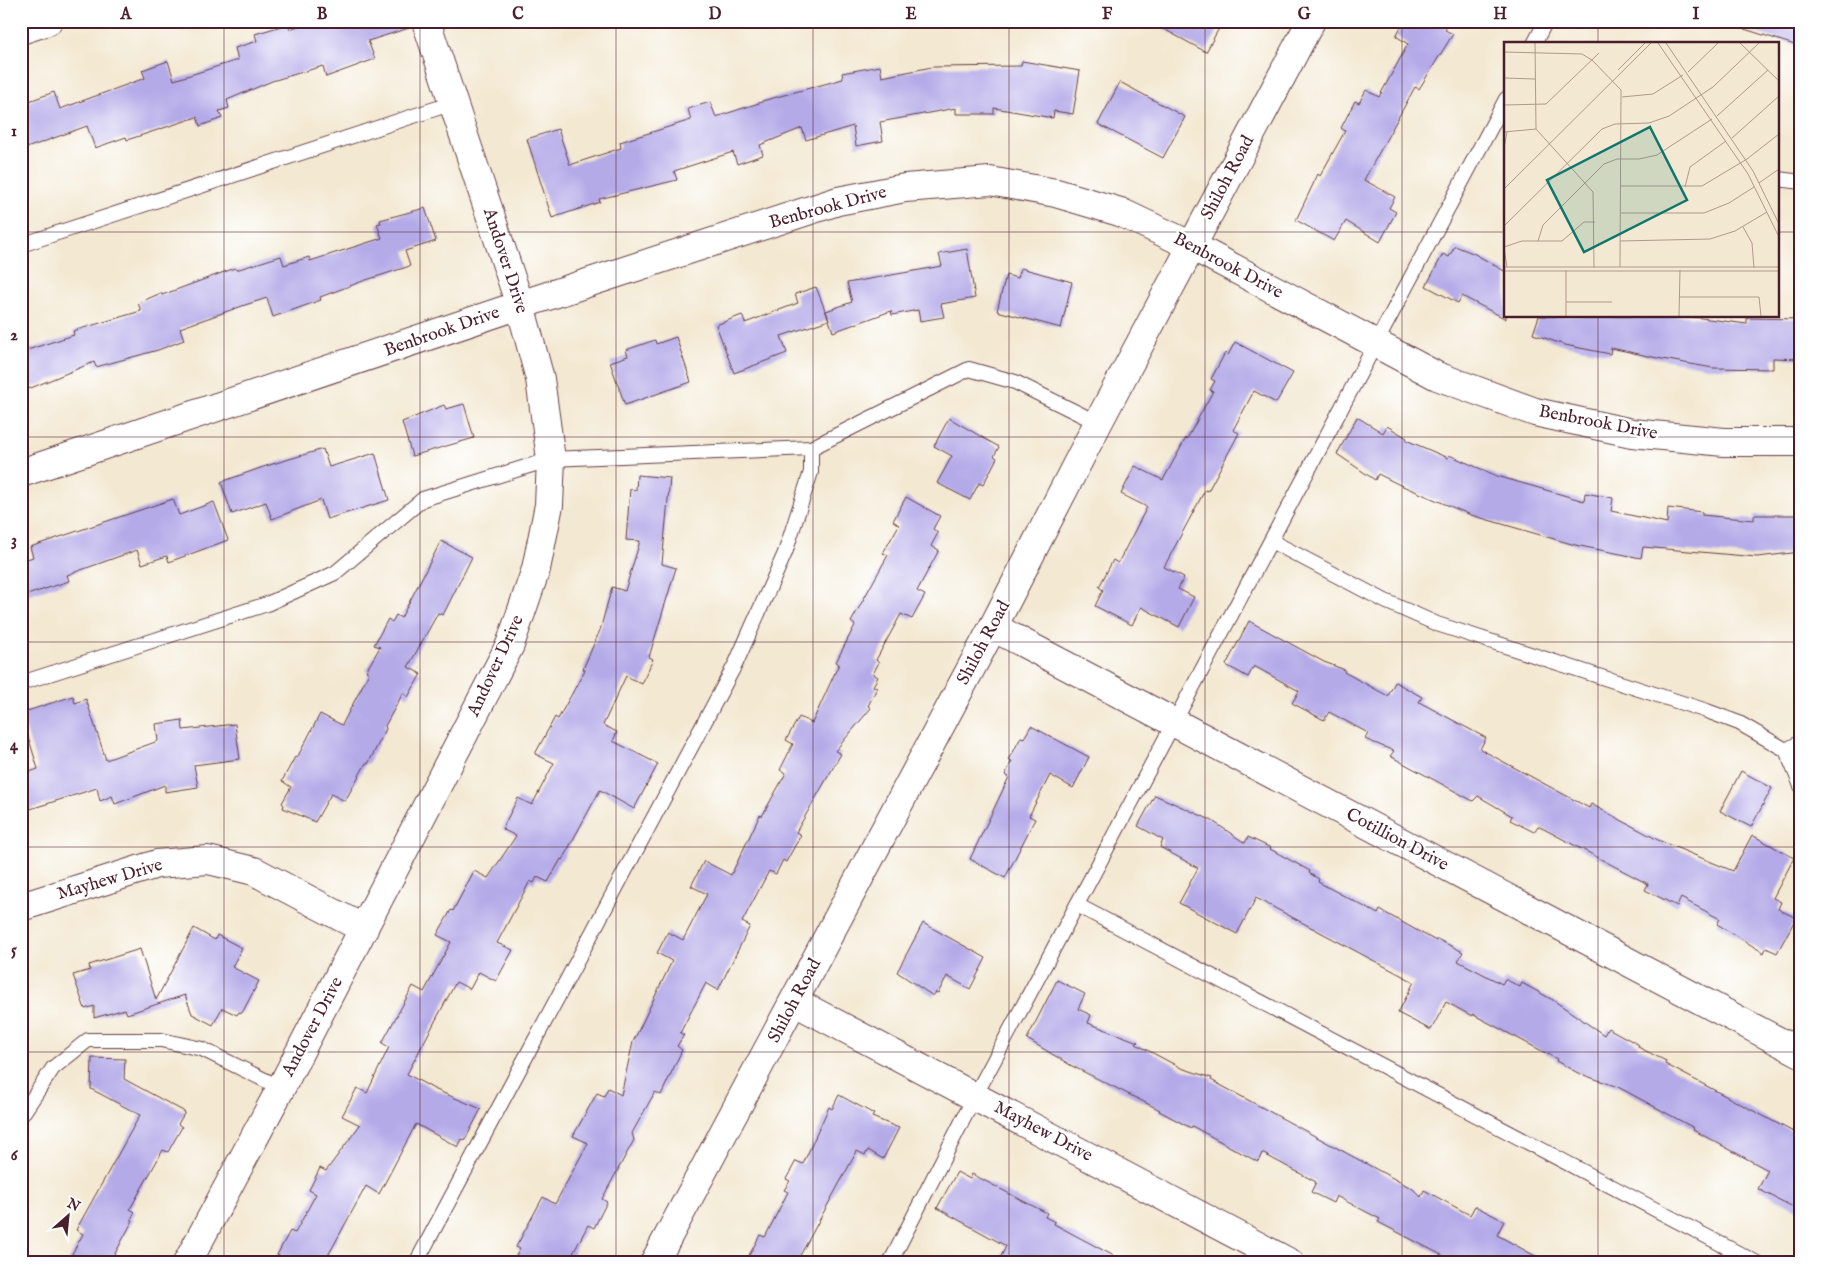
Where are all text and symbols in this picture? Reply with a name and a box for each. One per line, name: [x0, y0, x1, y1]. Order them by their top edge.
text: A: [120, 5, 133, 25]
text: B: [317, 5, 328, 25]
text: C: [512, 5, 524, 25]
text: D: [709, 5, 722, 25]
text: E: [905, 5, 917, 25]
text: F: [1102, 5, 1113, 25]
text: G: [1298, 5, 1311, 25]
text: H: [1493, 5, 1507, 25]
text: I: [1693, 5, 1700, 25]
inset map: [1504, 42, 1780, 318]
text: 1: [11, 122, 17, 142]
street label: Shiloh Road: [1196, 132, 1260, 224]
street label: Benbrook Drive: [767, 181, 889, 235]
street label: Andover Drive: [477, 204, 533, 317]
street label: Benbrook Drive: [1169, 228, 1287, 304]
street label: Benbrook Drive: [381, 301, 503, 363]
text: 2: [10, 326, 18, 346]
street label: Benbrook Drive: [1537, 400, 1659, 446]
text: 3: [11, 531, 17, 551]
street label: Shiloh Road: [952, 597, 1016, 689]
street label: Andover Drive: [462, 612, 530, 721]
text: 4: [10, 736, 19, 756]
street label: Cotillion Drive: [1342, 803, 1452, 877]
street label: Mayhew Drive: [55, 854, 165, 906]
text: 5: [11, 941, 17, 961]
street label: Shiloh Road: [763, 955, 827, 1047]
street label: Andover Drive: [277, 973, 349, 1082]
street label: Mayhew Drive: [990, 1096, 1096, 1168]
text: 6: [11, 1146, 19, 1166]
north arrow: [42, 1192, 92, 1242]
text: N: [63, 1194, 83, 1216]

